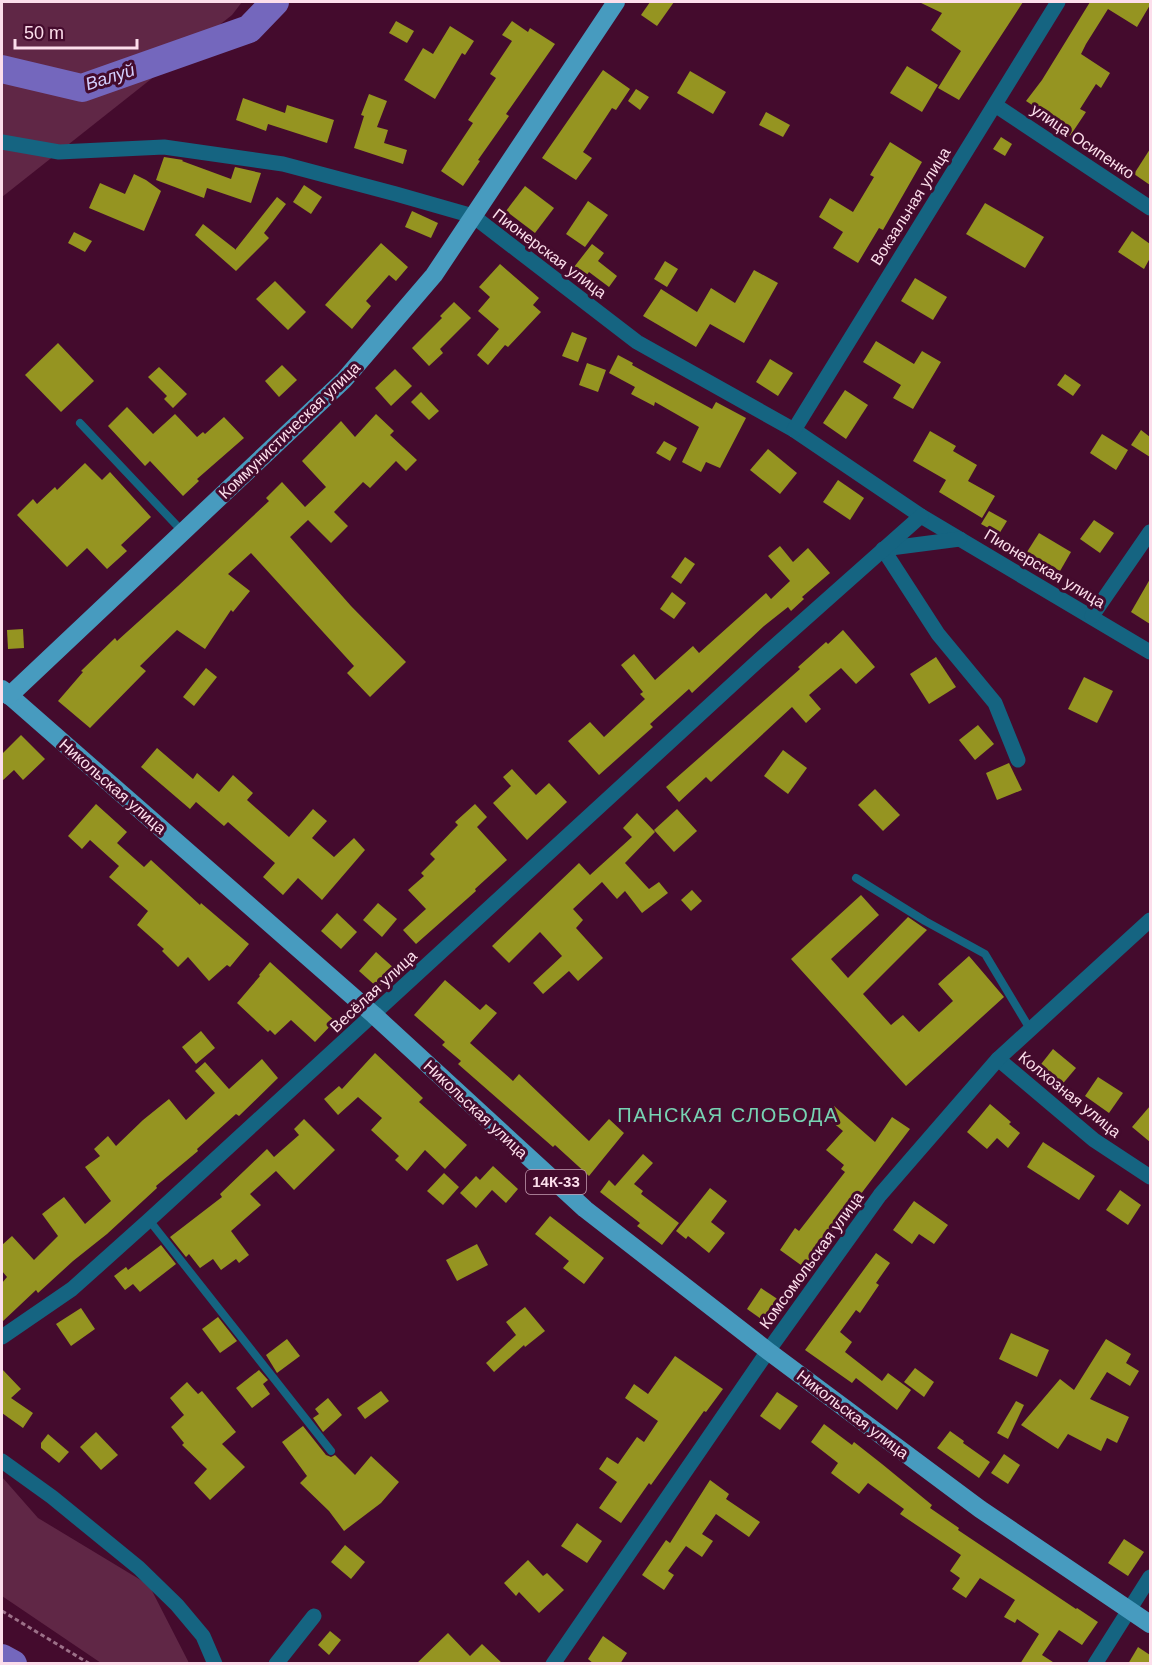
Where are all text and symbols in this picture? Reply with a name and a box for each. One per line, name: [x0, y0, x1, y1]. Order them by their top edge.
scale bar: [15, 12, 136, 50]
text: 50 m: [24, 23, 64, 43]
water label: Валуй: [83, 60, 137, 94]
street label: улица Осипенко: [1028, 101, 1137, 182]
street label: Вокзальная улица: [867, 144, 954, 268]
street label: Пионерская улица: [490, 205, 610, 302]
street label: Коммунистическая улица: [215, 359, 363, 502]
street label: Пионерская улица: [982, 526, 1108, 611]
street label: Никольская улица: [56, 736, 169, 837]
street label: Весёлая улица: [327, 947, 420, 1036]
street label: Колхозная улица: [1015, 1048, 1124, 1141]
street label: Никольская улица: [420, 1057, 531, 1162]
district label: ПАНСКАЯ СЛОБОДА: [617, 1104, 839, 1126]
road number: 14К-33: [526, 1170, 586, 1194]
street label: Комсомольская улица: [756, 1189, 867, 1332]
street label: Никольская улица: [794, 1367, 912, 1462]

